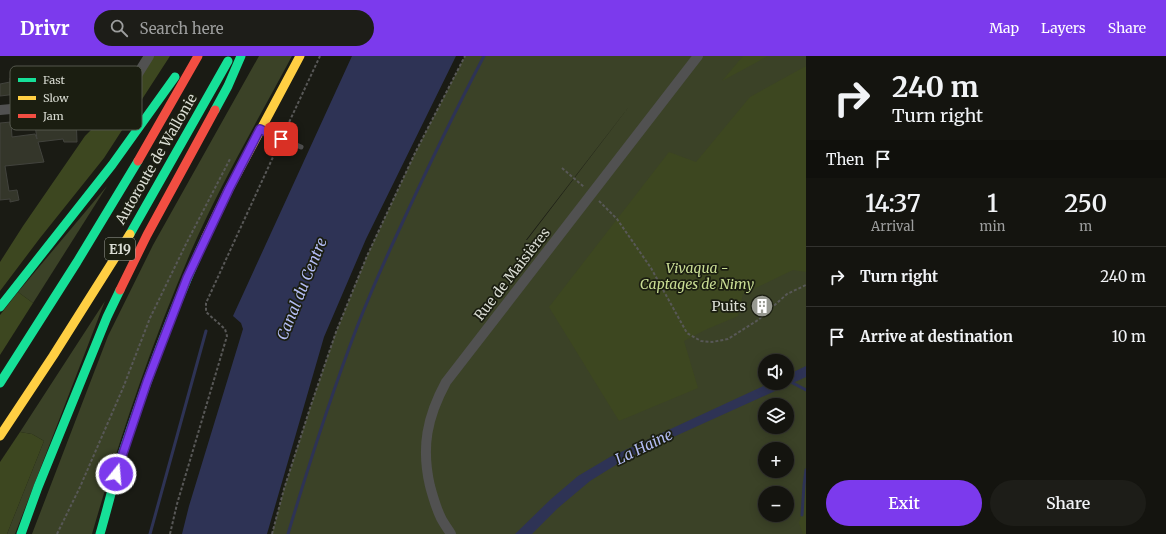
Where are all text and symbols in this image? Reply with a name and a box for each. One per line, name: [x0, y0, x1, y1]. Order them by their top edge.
search box: [94, 10, 374, 46]
text: Drivr: [20, 16, 70, 40]
icon: search: [108, 17, 130, 39]
text: Search here: [140, 19, 224, 38]
text: Map: [989, 19, 1019, 37]
text: Layers: [1041, 19, 1086, 37]
text: Share: [1108, 19, 1146, 37]
legend: [10, 66, 142, 130]
text: 240 m: [892, 69, 979, 105]
icon: right: [826, 72, 878, 124]
text: Fast: [43, 73, 66, 87]
street label: Autoroute de Wallonie: [111, 90, 201, 228]
text: Slow: [43, 91, 69, 105]
text: Turn right: [892, 104, 983, 127]
text: Jam: [42, 109, 64, 123]
pin: [264, 122, 298, 156]
icon: arrive: [270, 128, 292, 150]
icon: arrive: [872, 148, 894, 170]
text: Then: [826, 150, 864, 169]
text: 14:37: [865, 188, 921, 219]
text: 1: [987, 188, 998, 219]
text: 250: [1064, 188, 1107, 219]
text: Arrival: [871, 218, 915, 235]
text: min: [980, 218, 1005, 235]
text: m: [1079, 218, 1092, 235]
street label: Rue de Maisières: [470, 224, 554, 324]
water label: Canal du Centre: [272, 235, 331, 343]
road number: E19: [105, 238, 135, 260]
park label: Vivaqua - Captages de Nimy: [640, 259, 755, 293]
icon: right: [826, 266, 848, 288]
text: Turn right: [860, 267, 938, 286]
text: 240 m: [1100, 267, 1146, 286]
building icon: Puits: [749, 293, 775, 319]
place label: Puits: [712, 297, 746, 315]
icon: arrive: [826, 326, 848, 348]
text: Arrive at destination: [860, 327, 1013, 346]
text: 10 m: [1112, 327, 1146, 346]
map controls: [758, 354, 794, 522]
button: sound: [758, 354, 794, 390]
button: layers: [758, 398, 794, 434]
water label: La Haine: [612, 424, 676, 469]
button: +: [758, 442, 794, 478]
position arrow: [95, 453, 137, 495]
button: Exit: [826, 480, 982, 526]
button: Share: [990, 480, 1146, 526]
button: −: [758, 486, 794, 522]

